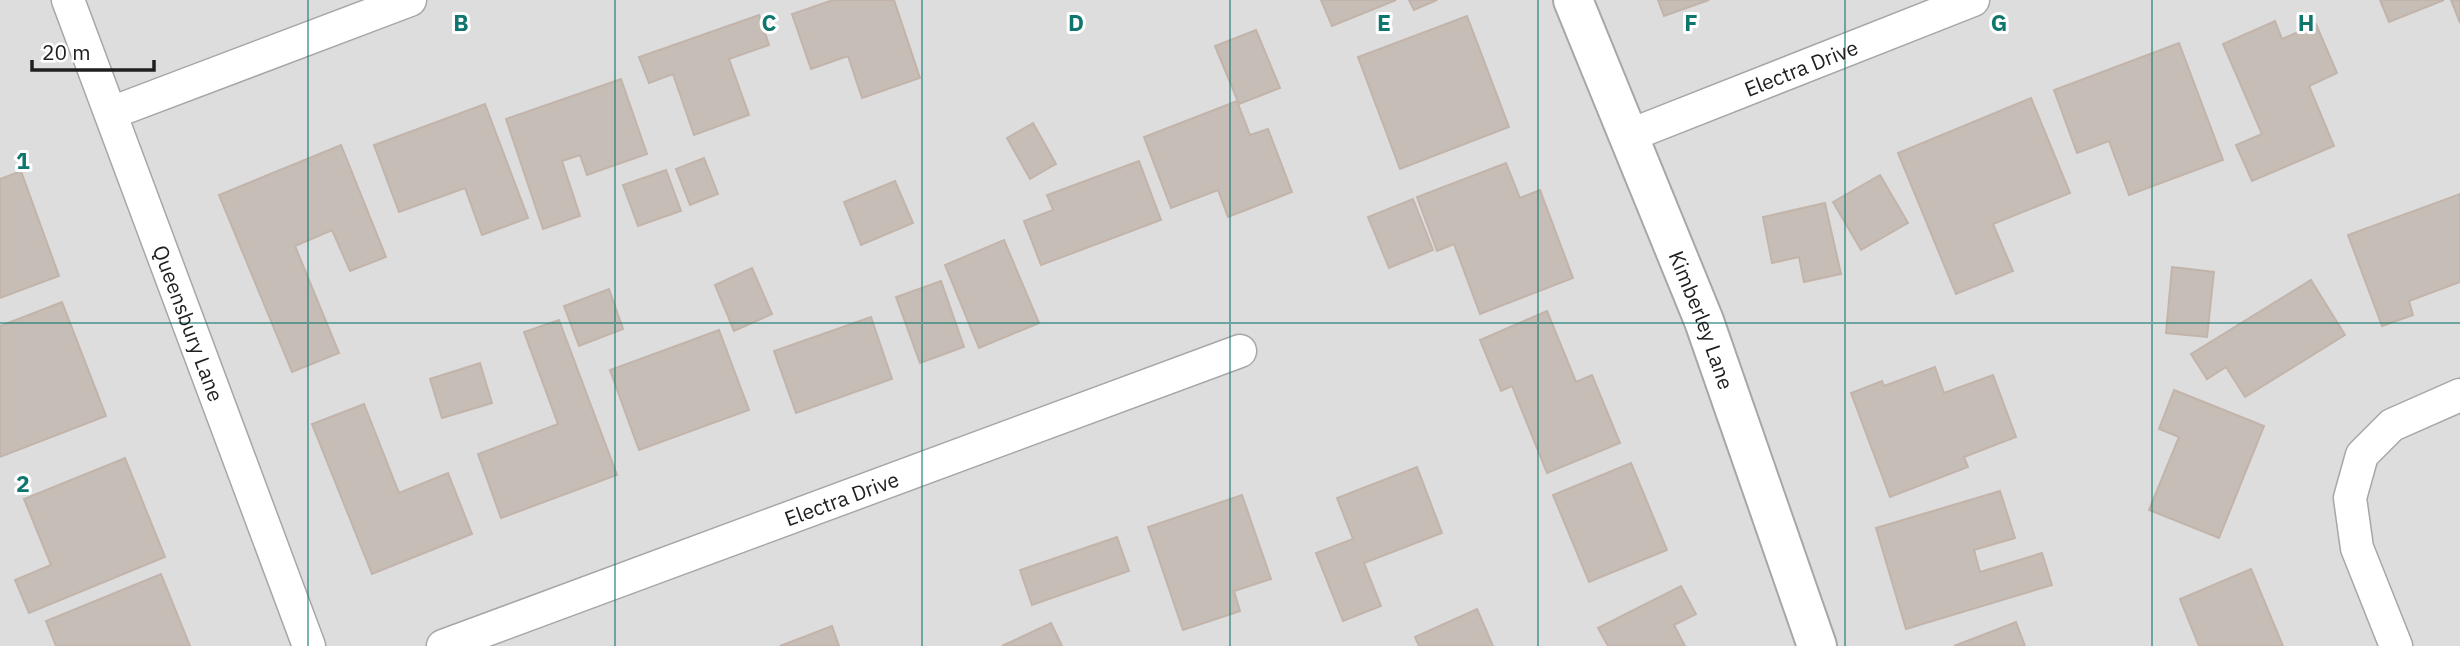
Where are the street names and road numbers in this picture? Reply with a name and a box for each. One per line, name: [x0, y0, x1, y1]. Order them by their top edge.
street label: Electra Drive: [1740, 33, 1862, 103]
street label: Queensbury Lane: [147, 241, 230, 405]
street label: Kimberley Lane: [1663, 246, 1741, 393]
street label: Electra Drive: [780, 465, 903, 532]

